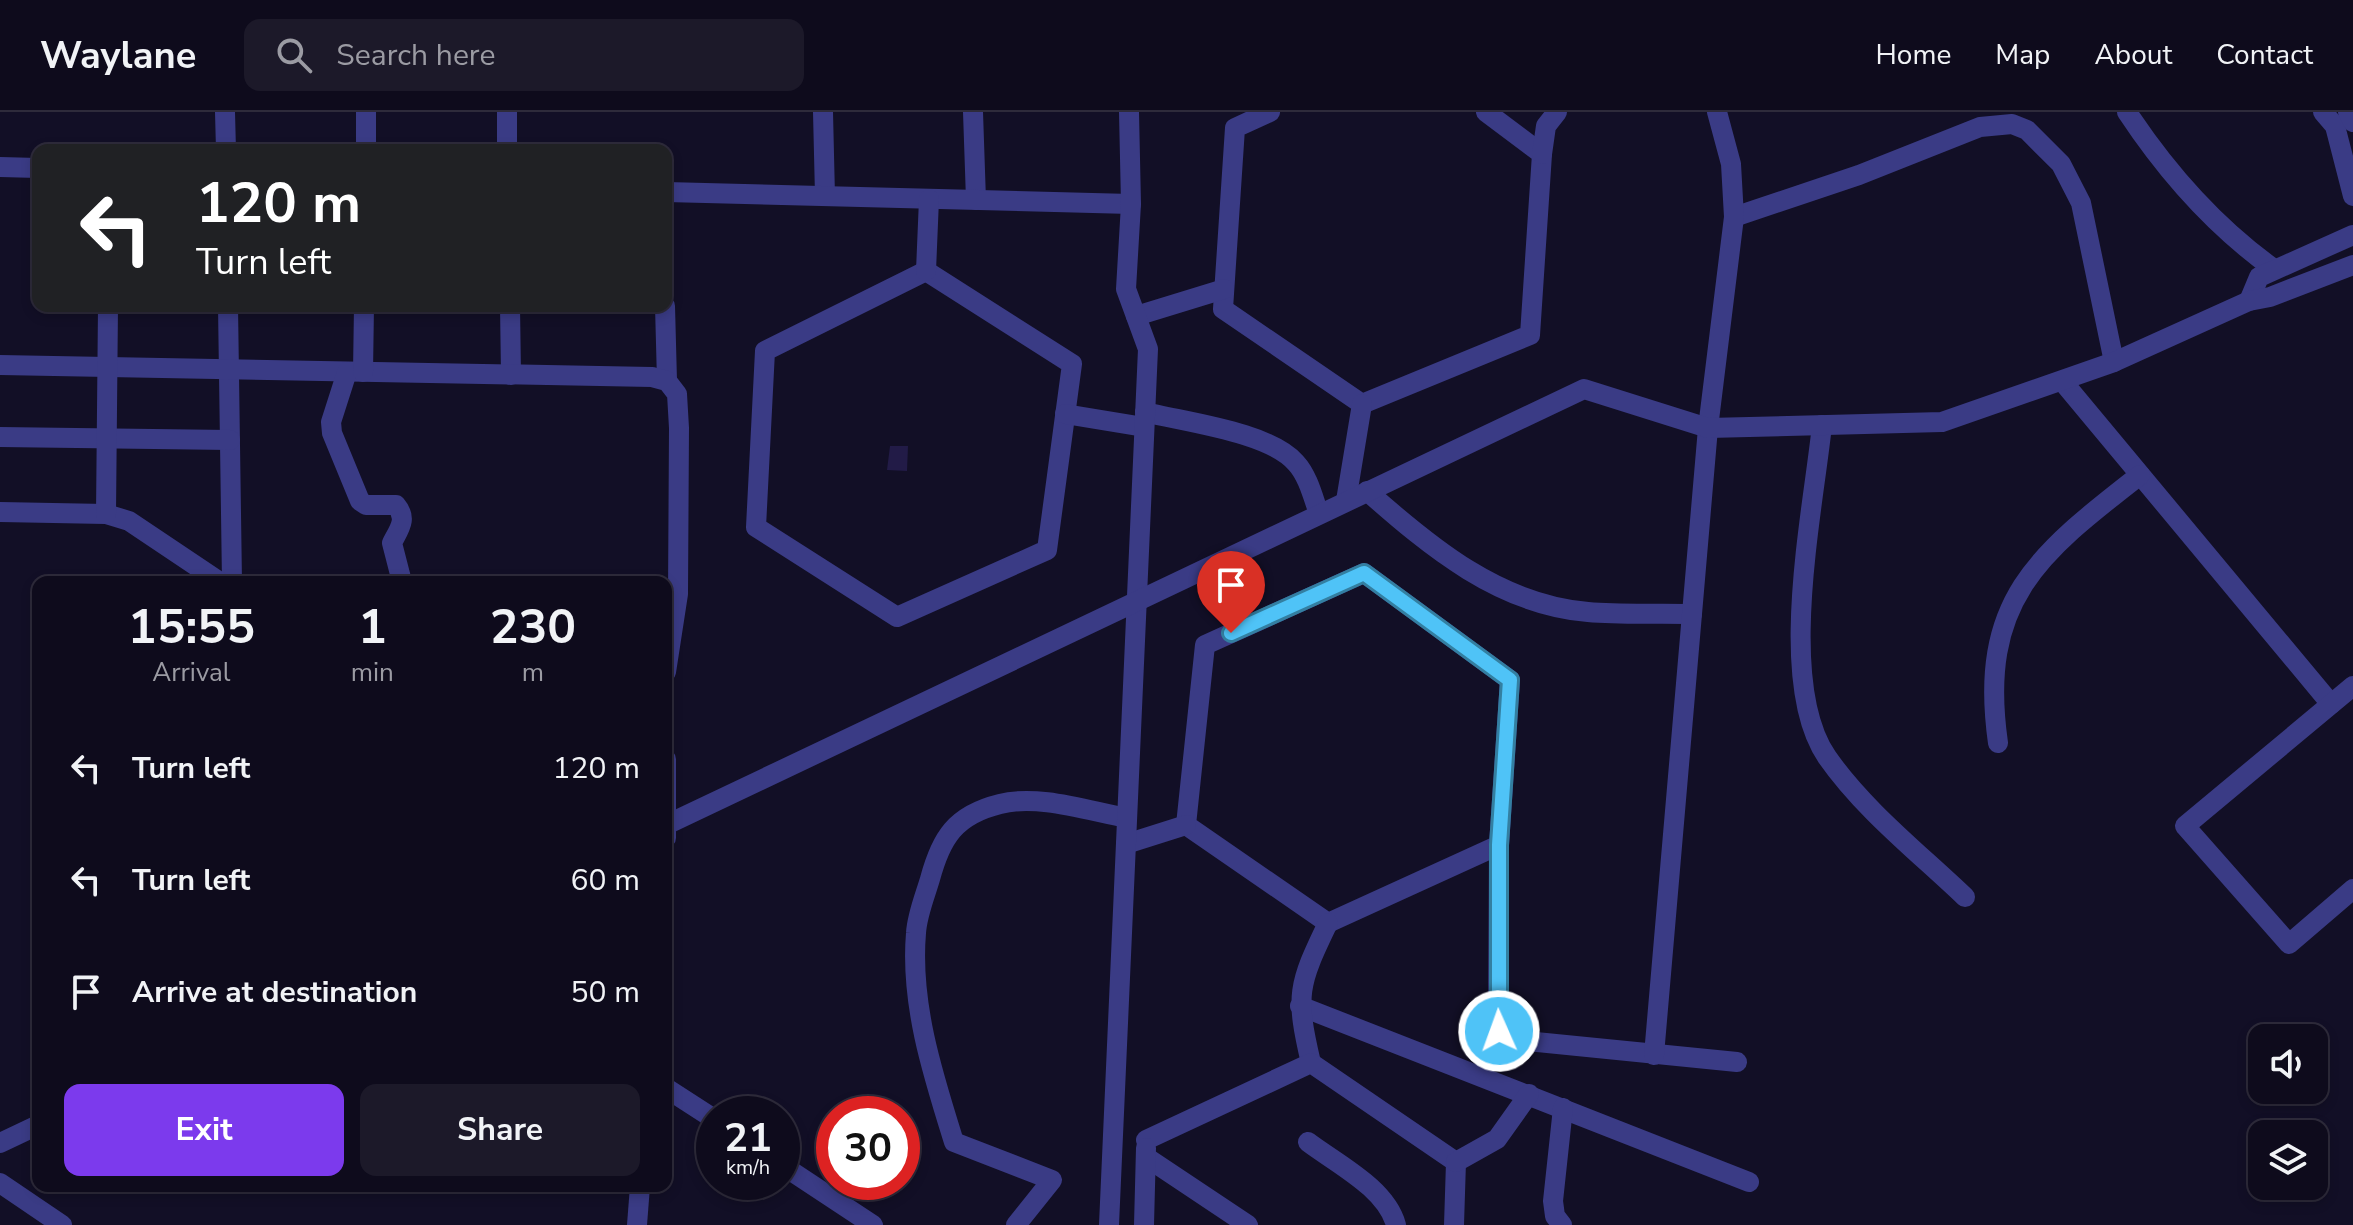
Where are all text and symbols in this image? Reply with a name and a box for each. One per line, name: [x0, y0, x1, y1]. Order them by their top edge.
search box: [244, 19, 804, 91]
text: Waylane: [40, 30, 196, 81]
icon: search: [272, 33, 316, 77]
text: Search here: [336, 35, 495, 76]
text: Home: [1876, 36, 1951, 74]
text: Map: [1995, 36, 2050, 74]
text: About: [2094, 36, 2172, 74]
text: Contact: [2216, 36, 2313, 74]
text: 120 m: [196, 165, 361, 242]
icon: left: [64, 176, 168, 280]
text: Turn left: [196, 238, 331, 287]
pin: [1197, 551, 1265, 633]
icon: arrive: [1209, 563, 1253, 607]
text: 15:55: [128, 594, 255, 660]
text: 1: [358, 594, 387, 660]
text: 230: [490, 594, 576, 660]
text: Arrival: [152, 655, 231, 690]
text: min: [351, 655, 394, 690]
text: m: [522, 655, 544, 690]
icon: left: [64, 746, 108, 790]
text: Turn left: [132, 748, 250, 789]
text: 120 m: [553, 748, 640, 789]
icon: left: [64, 858, 108, 902]
text: Turn left: [132, 860, 250, 901]
text: 60 m: [571, 860, 640, 901]
icon: arrive: [64, 970, 108, 1014]
text: Arrive at destination: [132, 972, 417, 1013]
text: 50 m: [571, 972, 640, 1013]
position arrow: [1457, 989, 1541, 1073]
map controls: [2248, 1024, 2328, 1200]
button: sound: [2248, 1024, 2328, 1104]
button: Exit: [64, 1084, 344, 1176]
button: Share: [360, 1084, 640, 1176]
speed limit sign: 30: [816, 1096, 920, 1200]
text: 21: [724, 1111, 772, 1165]
button: layers: [2248, 1120, 2328, 1200]
text: km/h: [726, 1154, 770, 1181]

